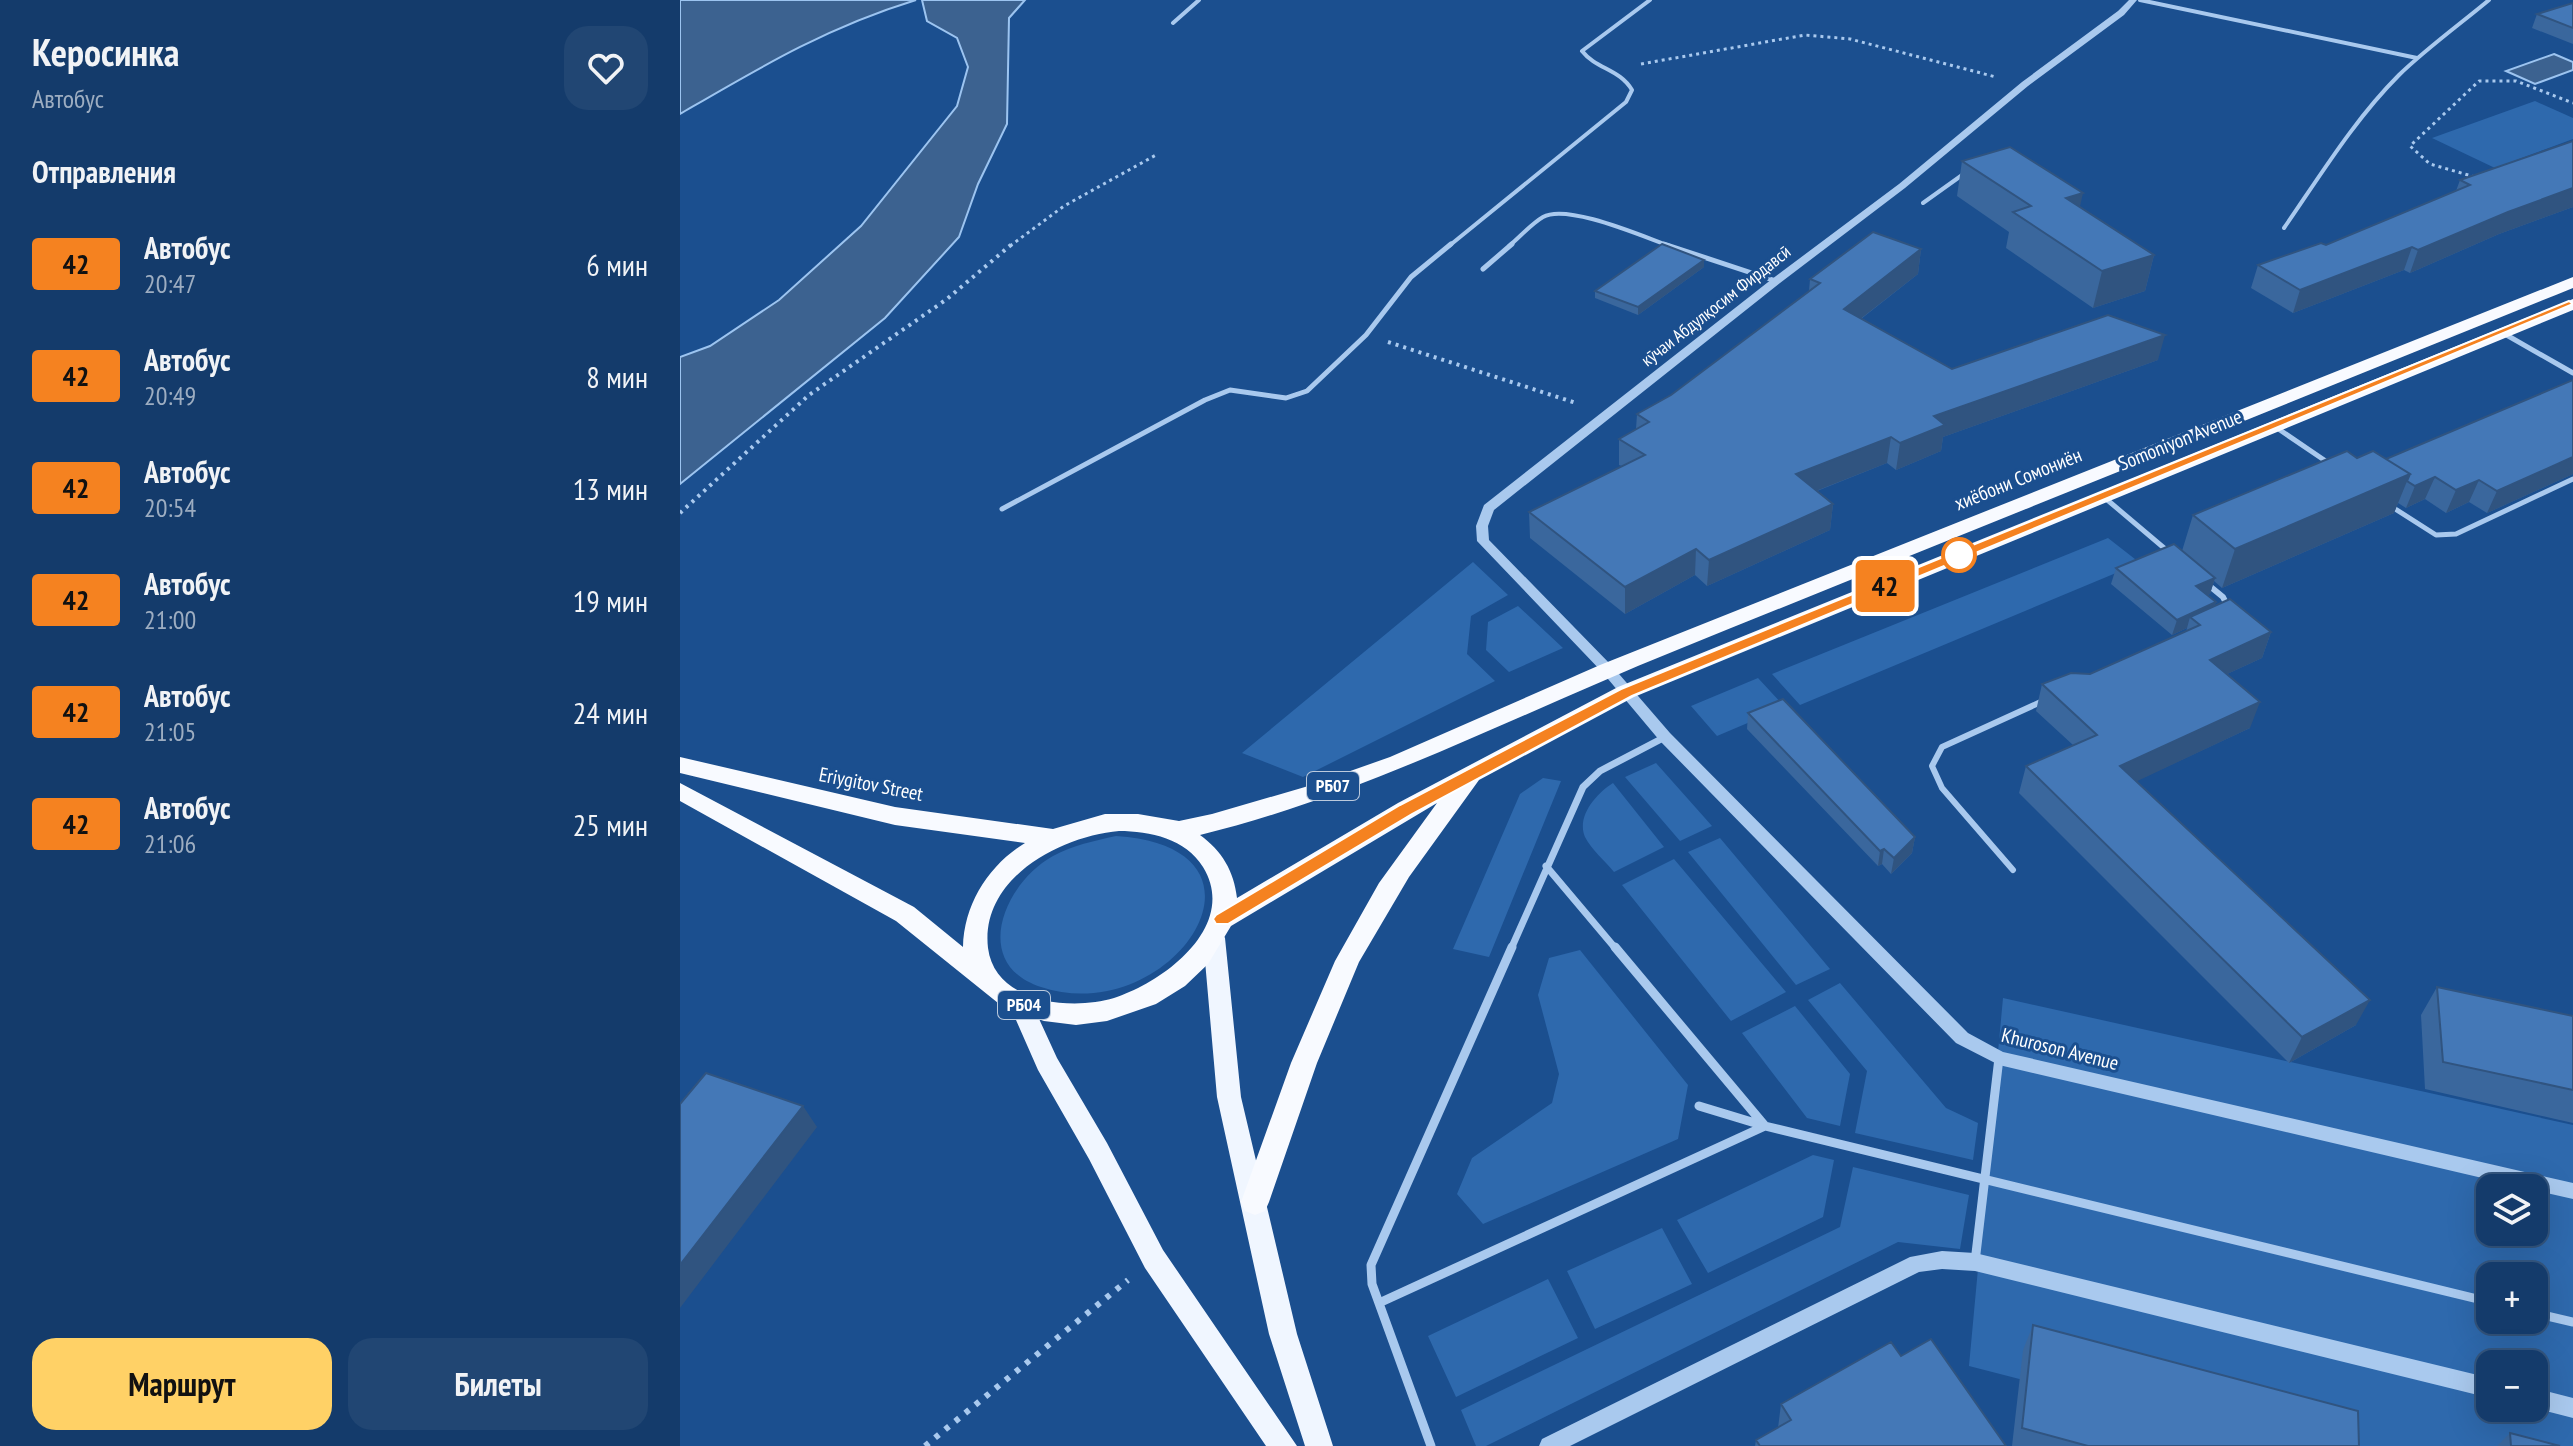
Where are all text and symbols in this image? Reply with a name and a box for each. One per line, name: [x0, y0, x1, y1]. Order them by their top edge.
button: heart: [564, 26, 648, 110]
text: Керосинка: [32, 27, 179, 76]
text: Автобус: [32, 82, 104, 115]
text: Отправления: [32, 152, 176, 191]
text: Автобус: [144, 228, 231, 267]
street label: кӯчаи Абдулқосим Фирдавсӣ: [1636, 240, 1795, 371]
text: 42: [63, 245, 89, 282]
text: 6 мин: [586, 245, 648, 284]
text: 20:47: [144, 267, 196, 300]
text: Автобус: [144, 340, 231, 379]
text: 42: [63, 357, 89, 394]
text: 8 мин: [586, 357, 648, 396]
text: 20:49: [144, 379, 196, 412]
street label: Somoniyon Avenue: [2114, 403, 2246, 477]
street label: хиёбони Сомониён: [1951, 442, 2085, 516]
text: Автобус: [144, 452, 231, 491]
text: 42: [63, 469, 89, 506]
text: 13 мин: [573, 469, 648, 508]
text: 20:54: [144, 491, 196, 524]
unlabelled marker: [1942, 538, 1976, 572]
line badge: 42: [1849, 560, 1921, 612]
text: Автобус: [144, 564, 231, 603]
text: 42: [1872, 567, 1898, 604]
text: 42: [63, 581, 89, 618]
text: 19 мин: [573, 581, 648, 620]
text: 21:00: [144, 603, 196, 636]
text: Автобус: [144, 676, 231, 715]
text: 42: [63, 693, 89, 730]
text: 24 мин: [573, 693, 648, 732]
text: 21:05: [144, 715, 196, 748]
street label: Eriygitov Street: [817, 761, 926, 807]
road number: РБ07: [1307, 772, 1359, 800]
text: Автобус: [144, 788, 231, 827]
text: 42: [63, 805, 89, 842]
text: 25 мин: [573, 805, 648, 844]
text: 21:06: [144, 827, 196, 860]
road number: РБ04: [998, 991, 1050, 1019]
street label: Khuroson Avenue: [1999, 1022, 2121, 1076]
map controls: [2476, 1174, 2548, 1422]
button: layers: [2476, 1174, 2548, 1246]
button: +: [2476, 1262, 2548, 1334]
button: Маршрут: [32, 1338, 332, 1430]
button: Билеты: [348, 1338, 648, 1430]
button: −: [2476, 1350, 2548, 1422]

